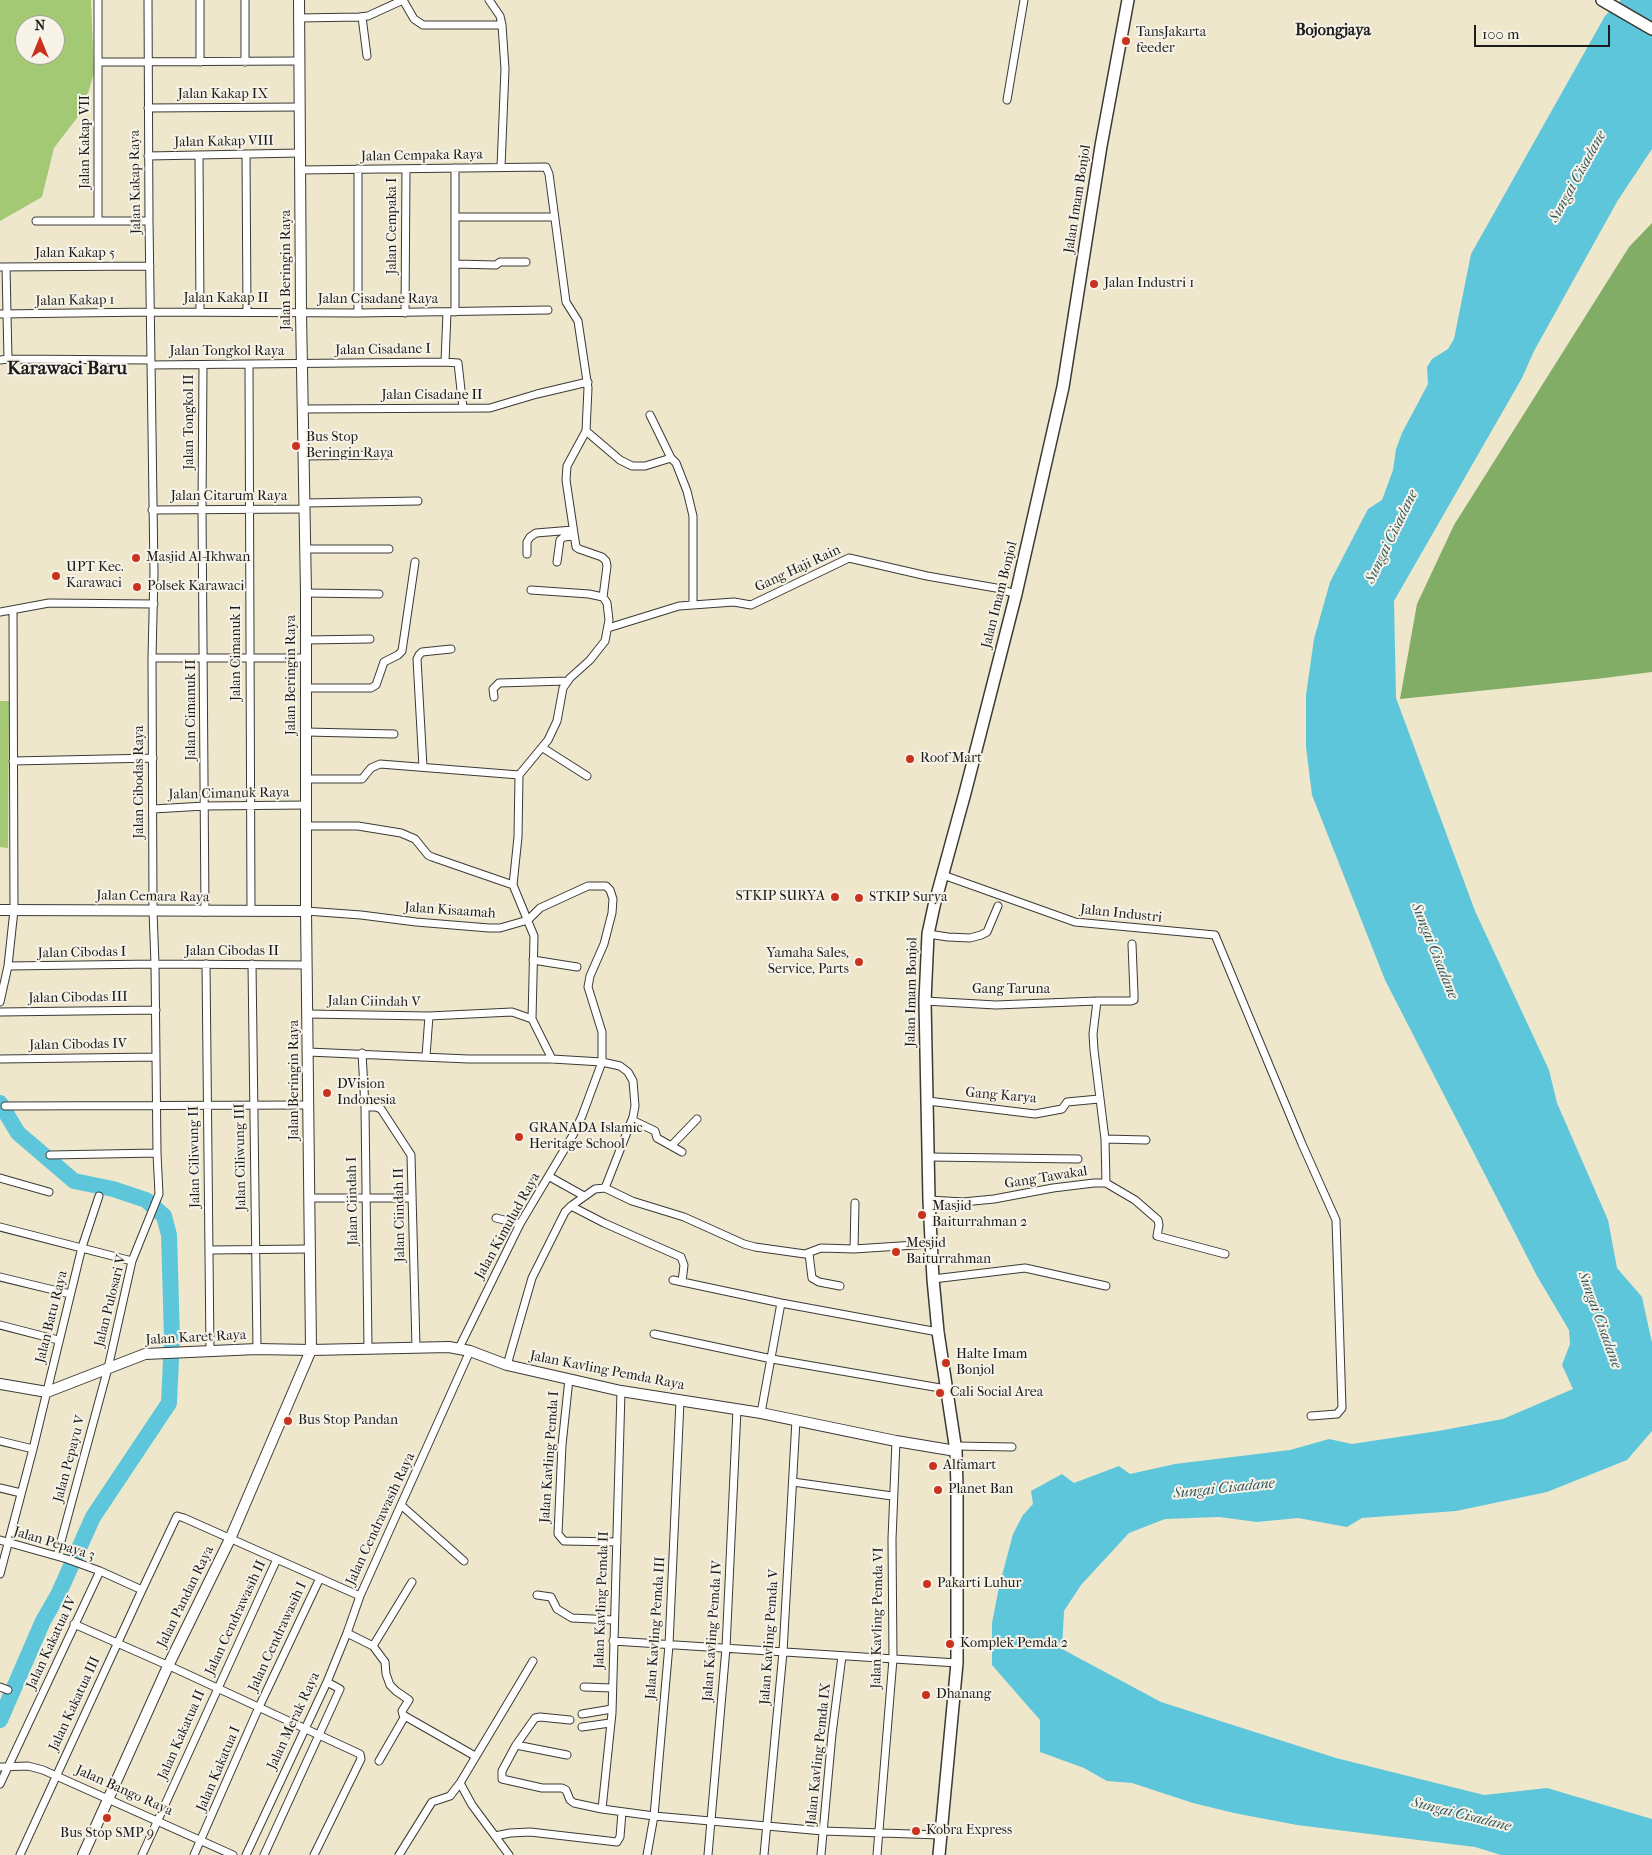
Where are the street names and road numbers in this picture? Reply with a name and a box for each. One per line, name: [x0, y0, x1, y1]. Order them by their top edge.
street label: Jalan Kakap IX: [178, 87, 268, 103]
street label: Jalan Kakap VII: [78, 95, 94, 189]
street label: Jalan Kakap Raya: [127, 130, 145, 234]
street label: Jalan Kakap VIII: [174, 133, 274, 151]
street label: Jalan Imam Bonjol: [1061, 143, 1095, 255]
street label: Jalan Cempaka Raya: [361, 147, 483, 165]
street label: Jalan Cempaka I: [385, 177, 401, 275]
street label: Jalan Beringin Raya: [279, 210, 295, 330]
street label: Jalan Kakap 5: [35, 246, 115, 262]
street label: Jalan Kakap II: [184, 291, 268, 307]
street label: Jalan Kakap 1: [35, 292, 115, 310]
street label: Jalan Cisadane Raya: [318, 292, 438, 308]
street label: Jalan Cisadane I: [335, 341, 431, 359]
street label: Jalan Tongkol Raya: [170, 344, 284, 360]
street label: Jalan Tongkol II: [182, 374, 198, 470]
street label: Jalan Cisadane II: [381, 388, 483, 404]
street label: Jalan Citarum Raya: [171, 489, 287, 505]
street label: Jalan Imam Bonjol: [979, 540, 1021, 650]
street label: Gang Haji Rain: [753, 542, 843, 596]
street label: Jalan Cimanuk I: [229, 605, 245, 701]
street label: Jalan Beringin Raya: [284, 615, 300, 735]
street label: Jalan Cimanuk II: [184, 659, 200, 761]
street label: Jalan Cibodas Raya: [132, 725, 148, 839]
street label: Jalan Cimanuk Raya: [168, 785, 290, 803]
street label: Jalan Cemara Raya: [96, 888, 210, 906]
street label: Jalan Kisaamah: [404, 899, 496, 923]
street label: Jalan Industri: [1079, 901, 1163, 927]
street label: Jalan Imam Bonjol: [903, 937, 921, 1047]
street label: Jalan Cibodas I: [38, 944, 126, 962]
street label: Jalan Cibodas II: [185, 944, 279, 960]
street label: Gang Taruna: [972, 982, 1050, 998]
street label: Jalan Cibodas III: [28, 989, 128, 1007]
street label: Jalan Ciindah V: [328, 993, 420, 1011]
street label: Jalan Beringin Raya: [287, 1020, 303, 1140]
street label: Jalan Cibodas IV: [29, 1036, 127, 1054]
street label: Gang Karya: [965, 1085, 1037, 1107]
street label: Jalan Ciliwung III: [232, 1103, 250, 1211]
street label: Jalan Ciliwung II: [186, 1106, 204, 1208]
street label: Jalan Ciindah I: [344, 1156, 362, 1246]
street label: Gang Tawakal: [1003, 1163, 1089, 1193]
street label: Jalan Ciindah II: [391, 1168, 409, 1262]
street label: Jalan Kimulud Raya: [472, 1170, 544, 1282]
street label: Jalan Pulosari V: [91, 1253, 131, 1349]
street label: Jalan Batu Raya: [32, 1269, 72, 1365]
street label: Jalan Karet Raya: [145, 1327, 247, 1349]
street label: Jalan Kavling Pemda Raya: [528, 1348, 686, 1394]
street label: Jalan Kavling Pemda I: [537, 1390, 563, 1524]
street label: Jalan Pepayu V: [50, 1414, 90, 1504]
street label: Jalan Cendrawasih Raya: [343, 1450, 419, 1588]
street label: Jalan Pepaya 3: [11, 1524, 97, 1564]
street label: Jalan Kavling Pemda II: [591, 1531, 613, 1669]
street label: Jalan Pandan Raya: [154, 1543, 218, 1651]
street label: Jalan Kavling Pemda VI: [868, 1547, 888, 1689]
street label: Jalan Kavling Pemda III: [643, 1556, 669, 1700]
street label: Jalan Cendrawasih II: [202, 1558, 270, 1678]
street label: Jalan Kavling Pemda IV: [700, 1560, 726, 1702]
street label: Jalan Kavling Pemda V: [757, 1569, 783, 1705]
street label: Jalan Cendrawasih I: [245, 1579, 311, 1695]
street label: Jalan Kakatua IV: [23, 1594, 81, 1692]
street label: Jalan Kakatua III: [46, 1654, 104, 1754]
street label: Jalan Merak Raya: [264, 1670, 324, 1772]
street label: Jalan Kavling Pemda IX: [803, 1682, 835, 1826]
street label: Jalan Kakatua II: [155, 1687, 209, 1783]
street label: Jalan Kakatua I: [193, 1724, 245, 1814]
street label: Jalan Bango Raya: [73, 1762, 175, 1820]

